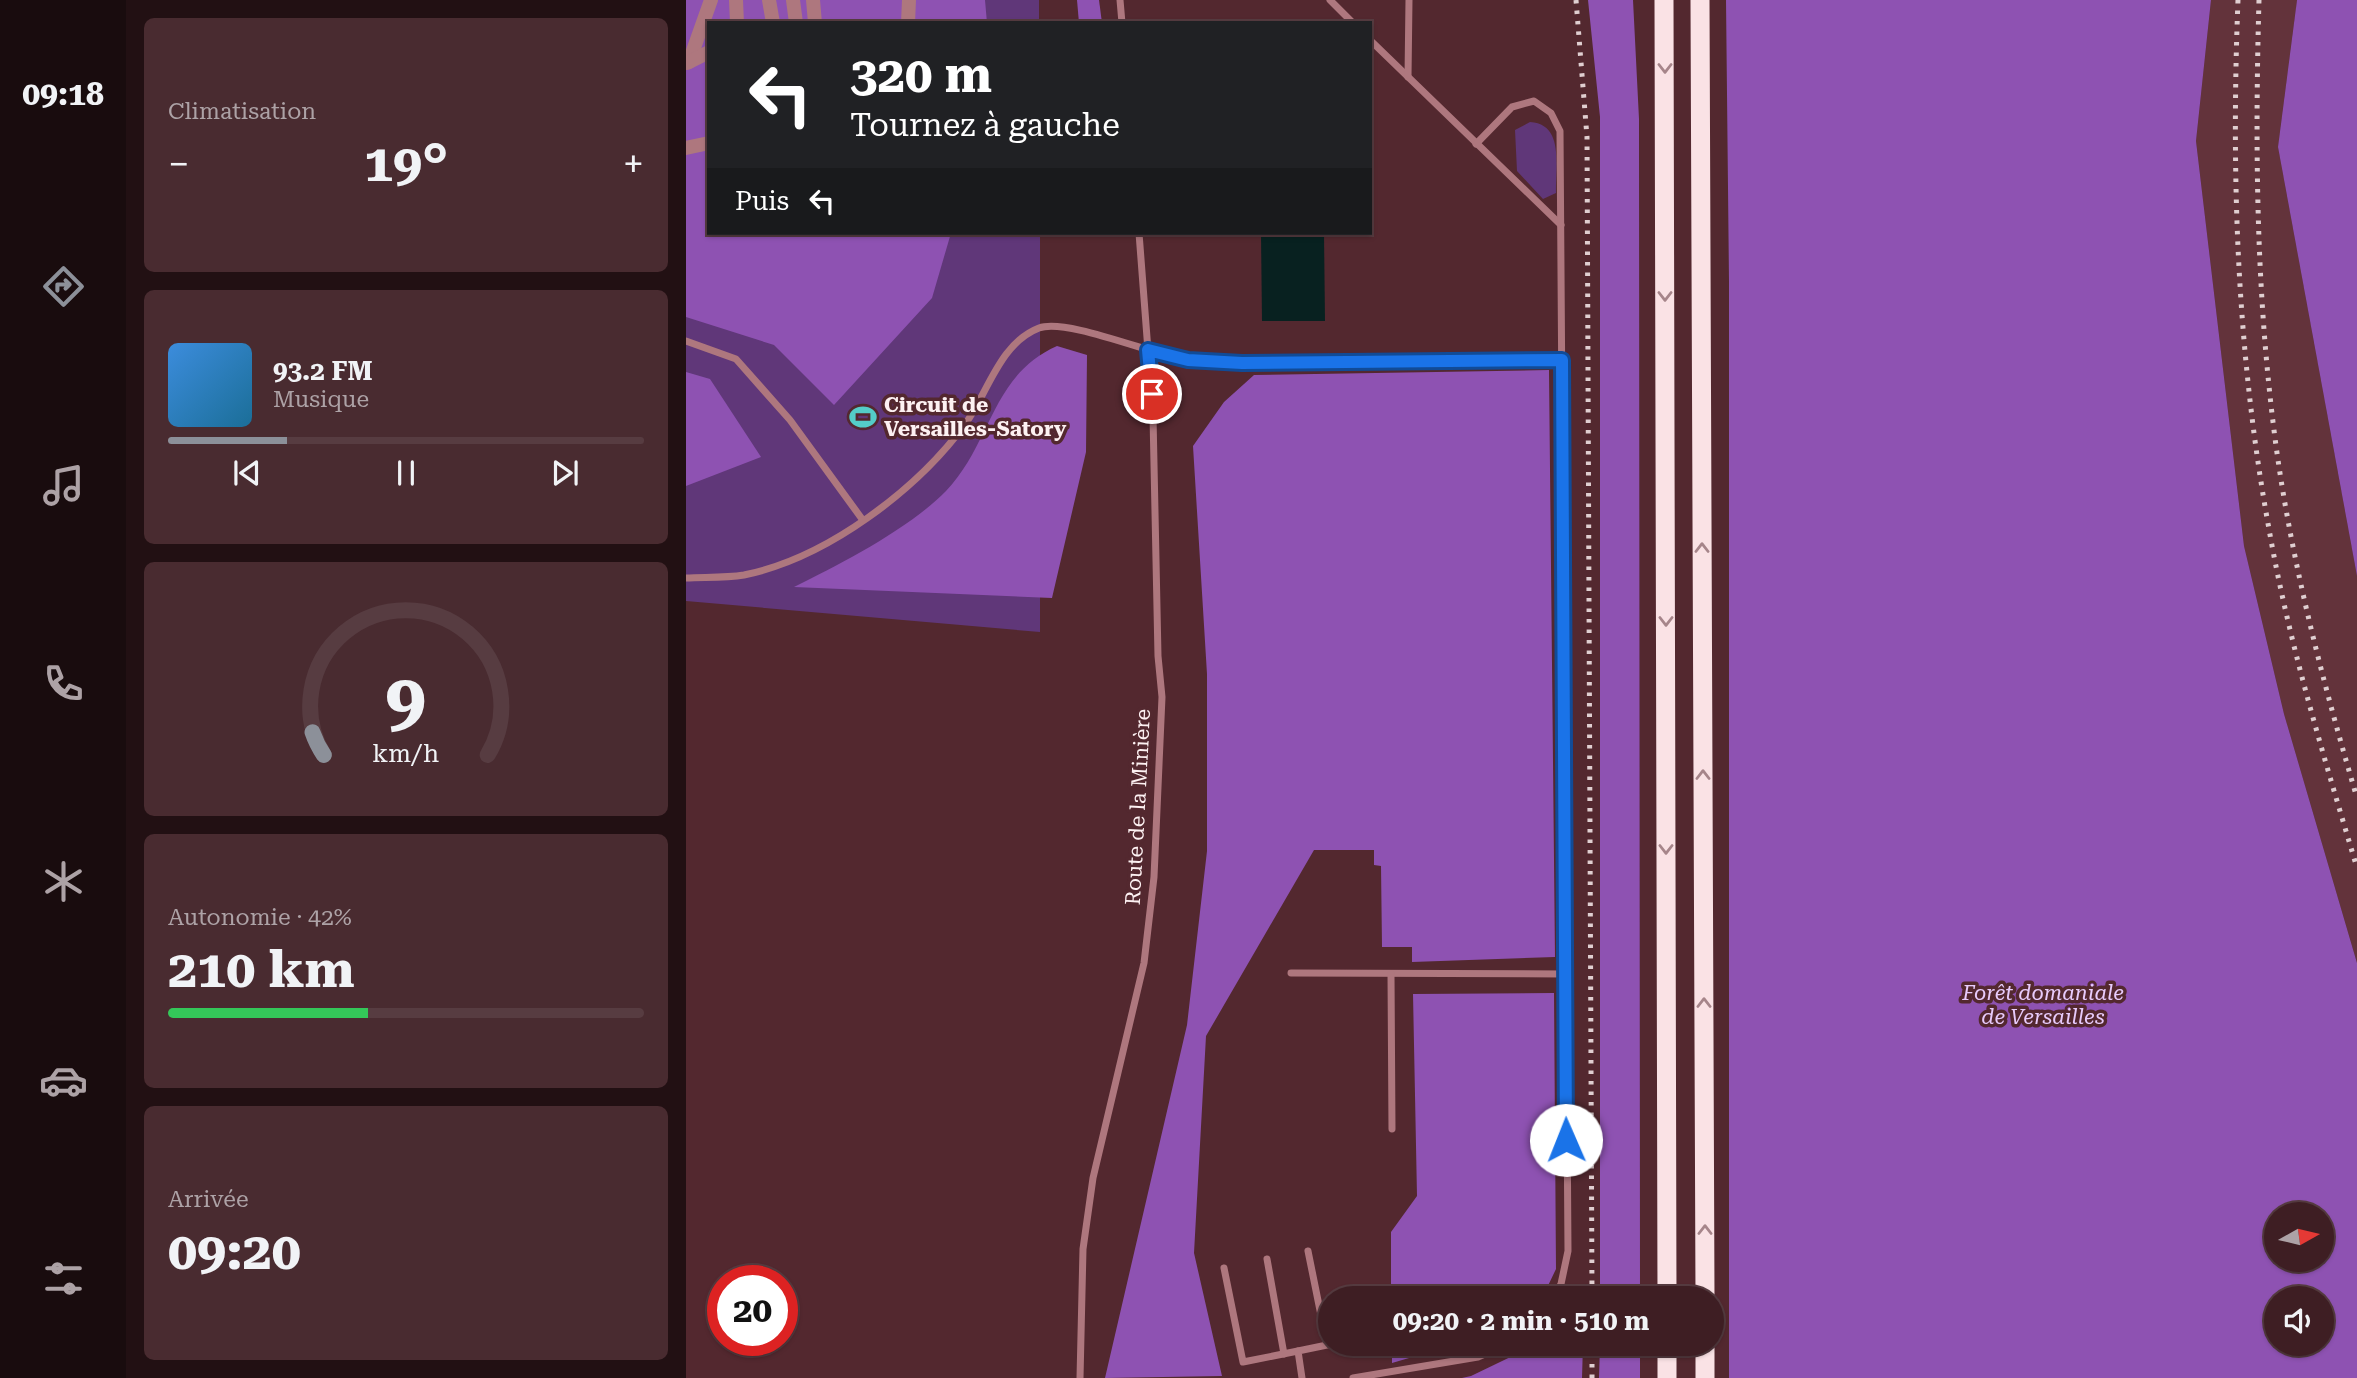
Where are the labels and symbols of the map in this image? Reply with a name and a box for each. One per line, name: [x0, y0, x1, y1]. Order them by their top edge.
one-way arrow: [1657, 63, 1672, 74]
one-way arrow: [1657, 291, 1673, 301]
pin: [1122, 364, 1182, 424]
place label: Circuit de Versailles-Satory: [884, 393, 1067, 441]
sports icon: Circuit de Versailles-Satory: [848, 402, 878, 432]
one-way arrow: [1694, 542, 1710, 553]
one-way arrow: [1658, 616, 1674, 627]
street label: Route de la Minière: [1121, 708, 1155, 906]
one-way arrow: [1695, 770, 1711, 780]
one-way arrow: [1658, 844, 1674, 854]
park label: Forêt domaniale de Versailles: [1961, 981, 2124, 1029]
one-way arrow: [1696, 997, 1712, 1008]
position arrow: [1529, 1103, 1603, 1177]
north arrow: [2264, 1202, 2334, 1272]
one-way arrow: [1697, 1225, 1713, 1235]
speed limit sign: 20: [707, 1265, 798, 1356]

